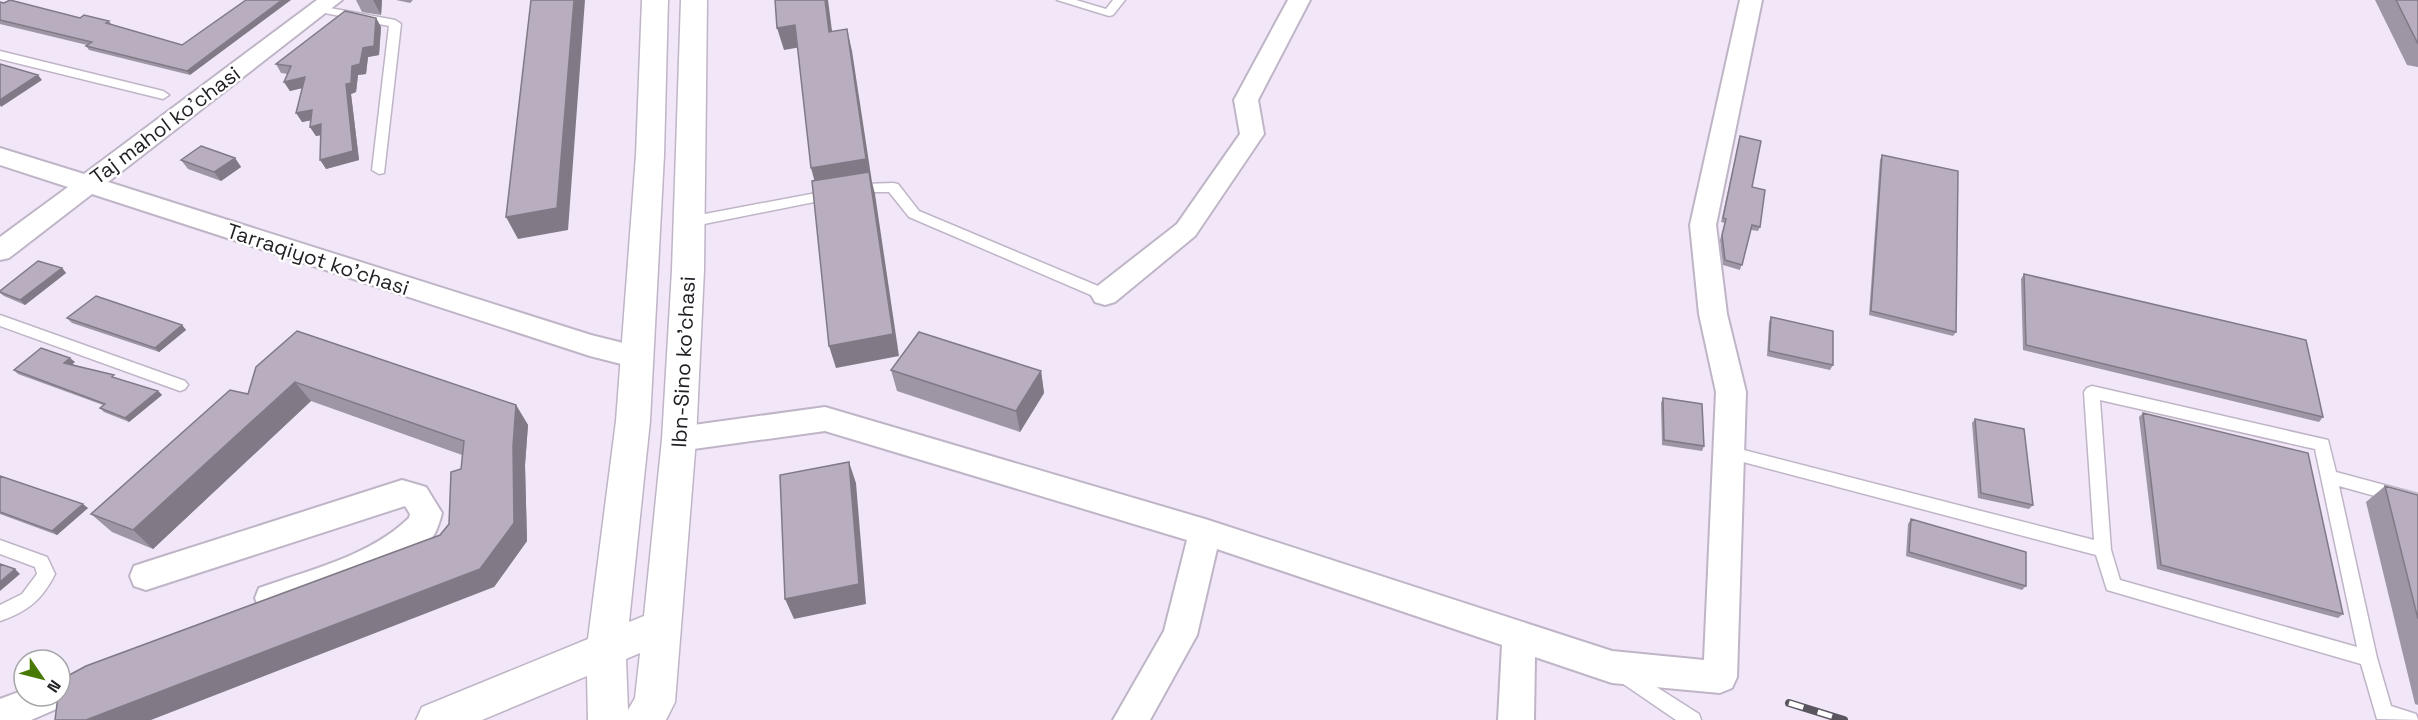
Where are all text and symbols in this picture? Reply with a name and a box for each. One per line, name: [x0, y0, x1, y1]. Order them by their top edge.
street label: Taj mahol ko'chasi: [85, 60, 245, 190]
street label: Tarraqiyot ko'chasi: [223, 217, 413, 301]
street label: Ibn-Sino ko'chasi: [665, 276, 701, 448]
north arrow: [12, 648, 72, 708]
text: N: [42, 676, 66, 697]

